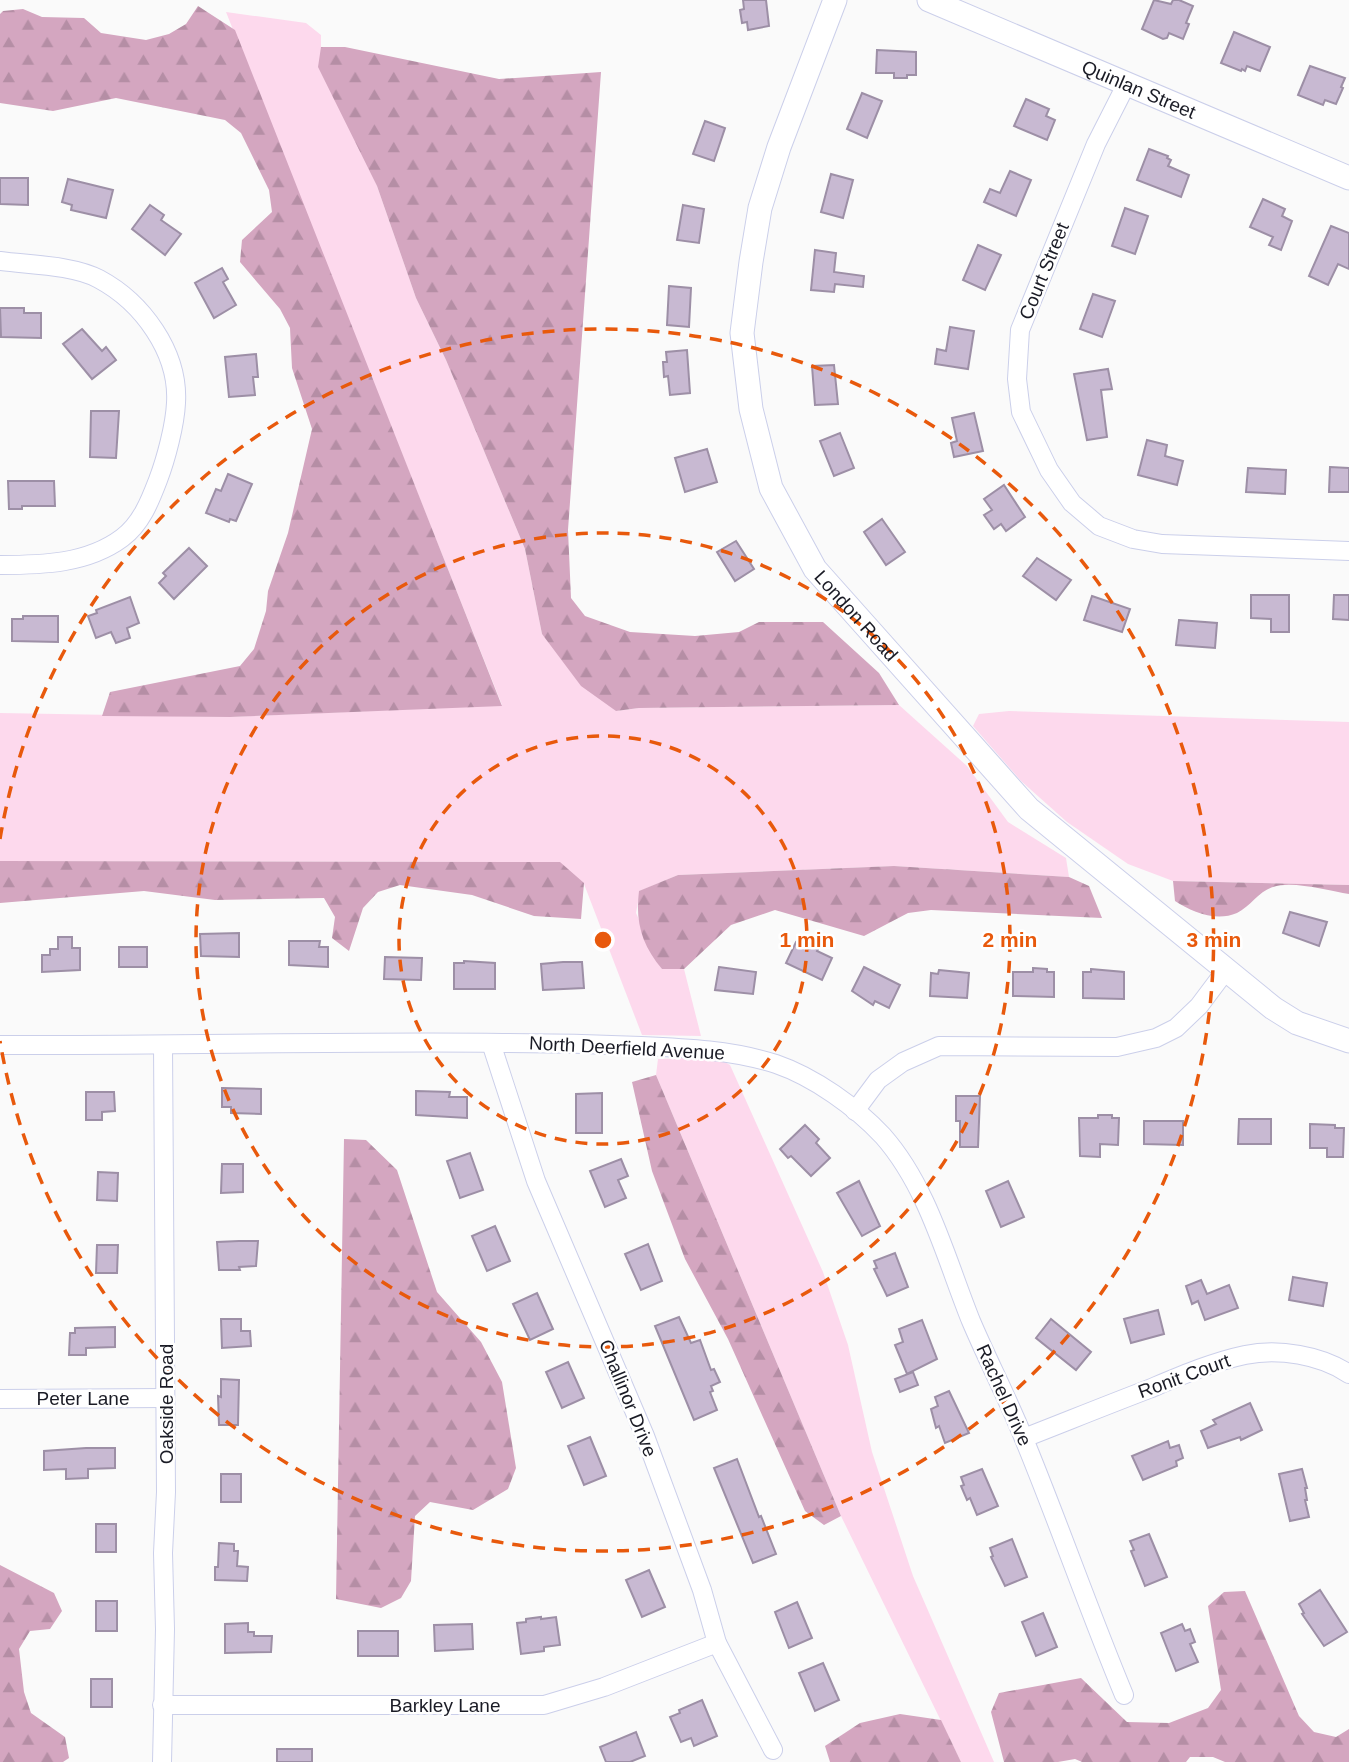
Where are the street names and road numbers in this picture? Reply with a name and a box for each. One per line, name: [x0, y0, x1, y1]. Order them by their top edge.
street label: Quinlan Street: [1079, 56, 1200, 123]
street label: Court Street: [1015, 219, 1073, 322]
street label: London Road: [811, 566, 902, 665]
street label: North Deerfield Avenue: [529, 1032, 725, 1064]
street label: Challinor Drive: [595, 1336, 661, 1460]
street label: Rachel Drive: [972, 1341, 1036, 1449]
street label: Oakside Road: [156, 1344, 177, 1464]
street label: Ronit Court: [1135, 1349, 1233, 1402]
street label: Peter Lane: [37, 1388, 129, 1409]
street label: Barkley Lane: [390, 1695, 500, 1716]

